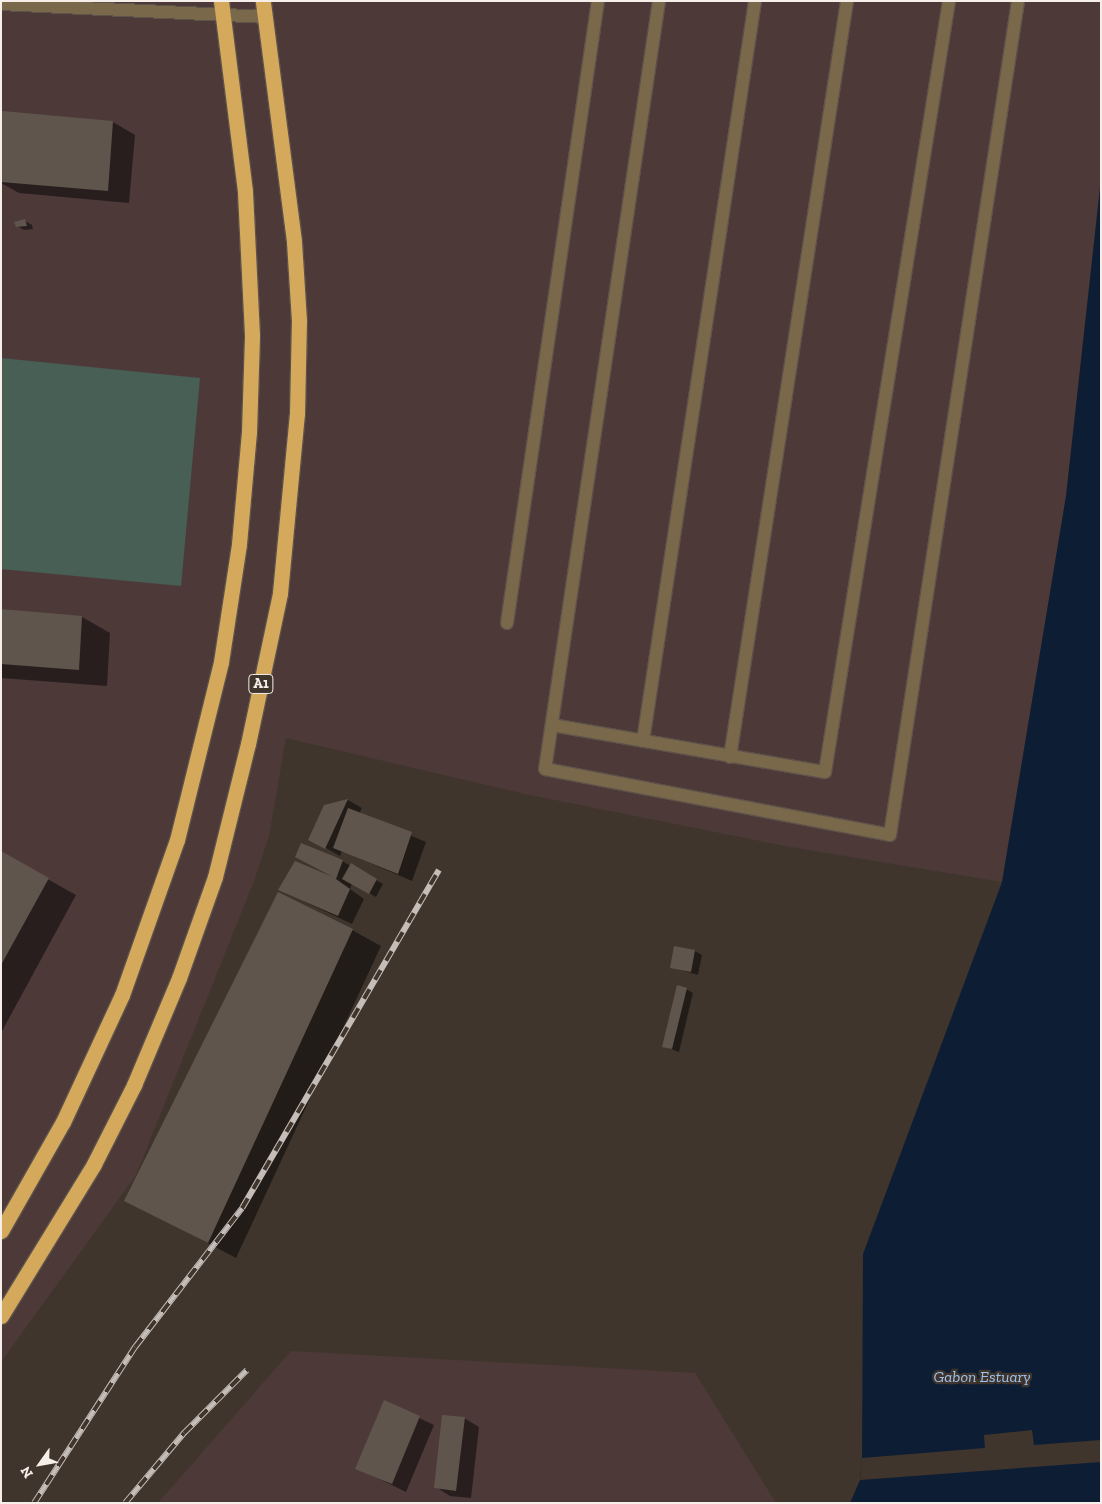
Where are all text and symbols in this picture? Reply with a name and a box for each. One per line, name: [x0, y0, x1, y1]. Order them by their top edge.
road number: A1: [247, 672, 275, 696]
water label: Gabon Estuary: [933, 1367, 1031, 1387]
north arrow: [15, 1439, 65, 1489]
text: N: [17, 1463, 37, 1481]

